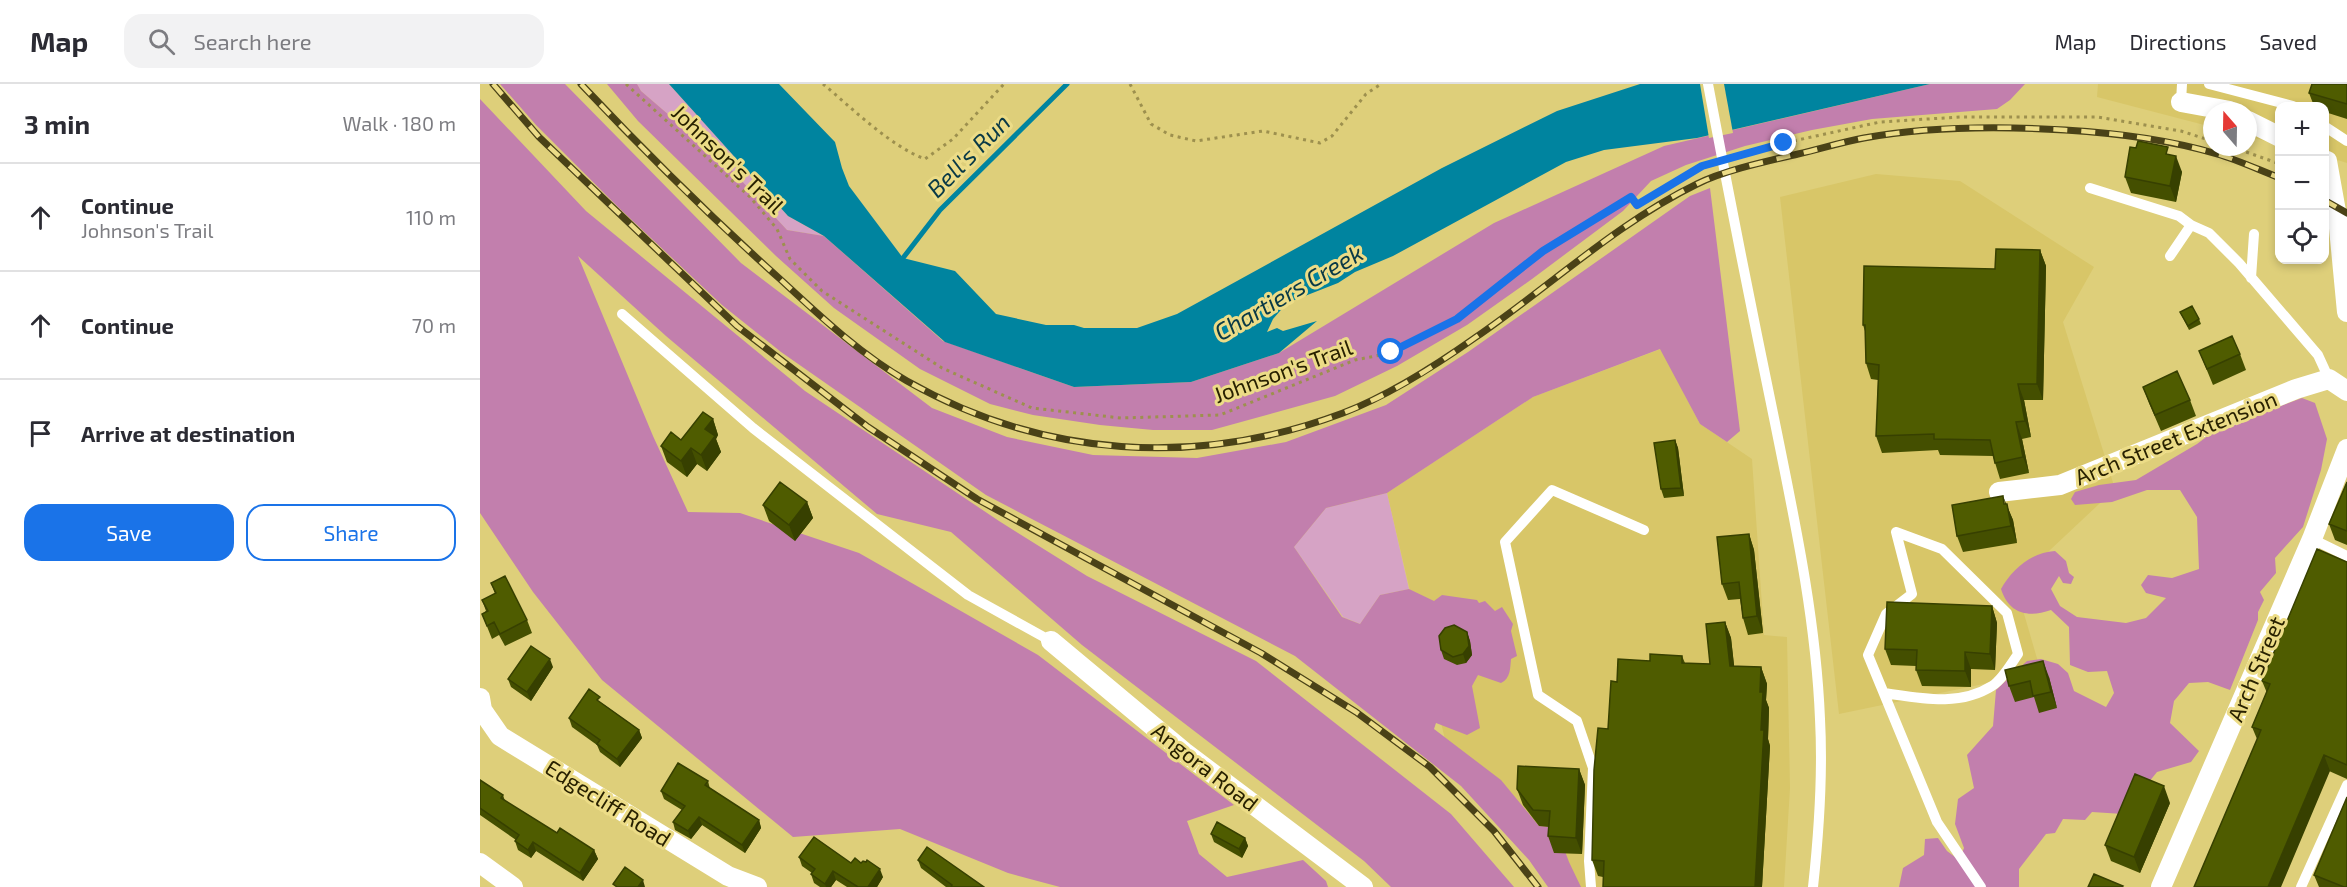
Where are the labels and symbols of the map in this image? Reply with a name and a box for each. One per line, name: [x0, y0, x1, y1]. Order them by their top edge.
street label: Johnson's Trail: [667, 98, 790, 219]
north arrow: [2203, 102, 2257, 156]
water label: Bell's Run: [920, 107, 1016, 203]
route end: [1770, 129, 1796, 155]
water label: Chartiers Creek: [1209, 237, 1368, 346]
street label: Johnson's Trail: [1210, 333, 1356, 407]
route start: [1377, 338, 1403, 364]
street label: Arch Street Extension: [2071, 385, 2280, 489]
street label: Arch Street: [2221, 612, 2289, 725]
street label: Angora Road: [1147, 717, 1264, 816]
street label: Edgecliff Road: [541, 753, 676, 851]

